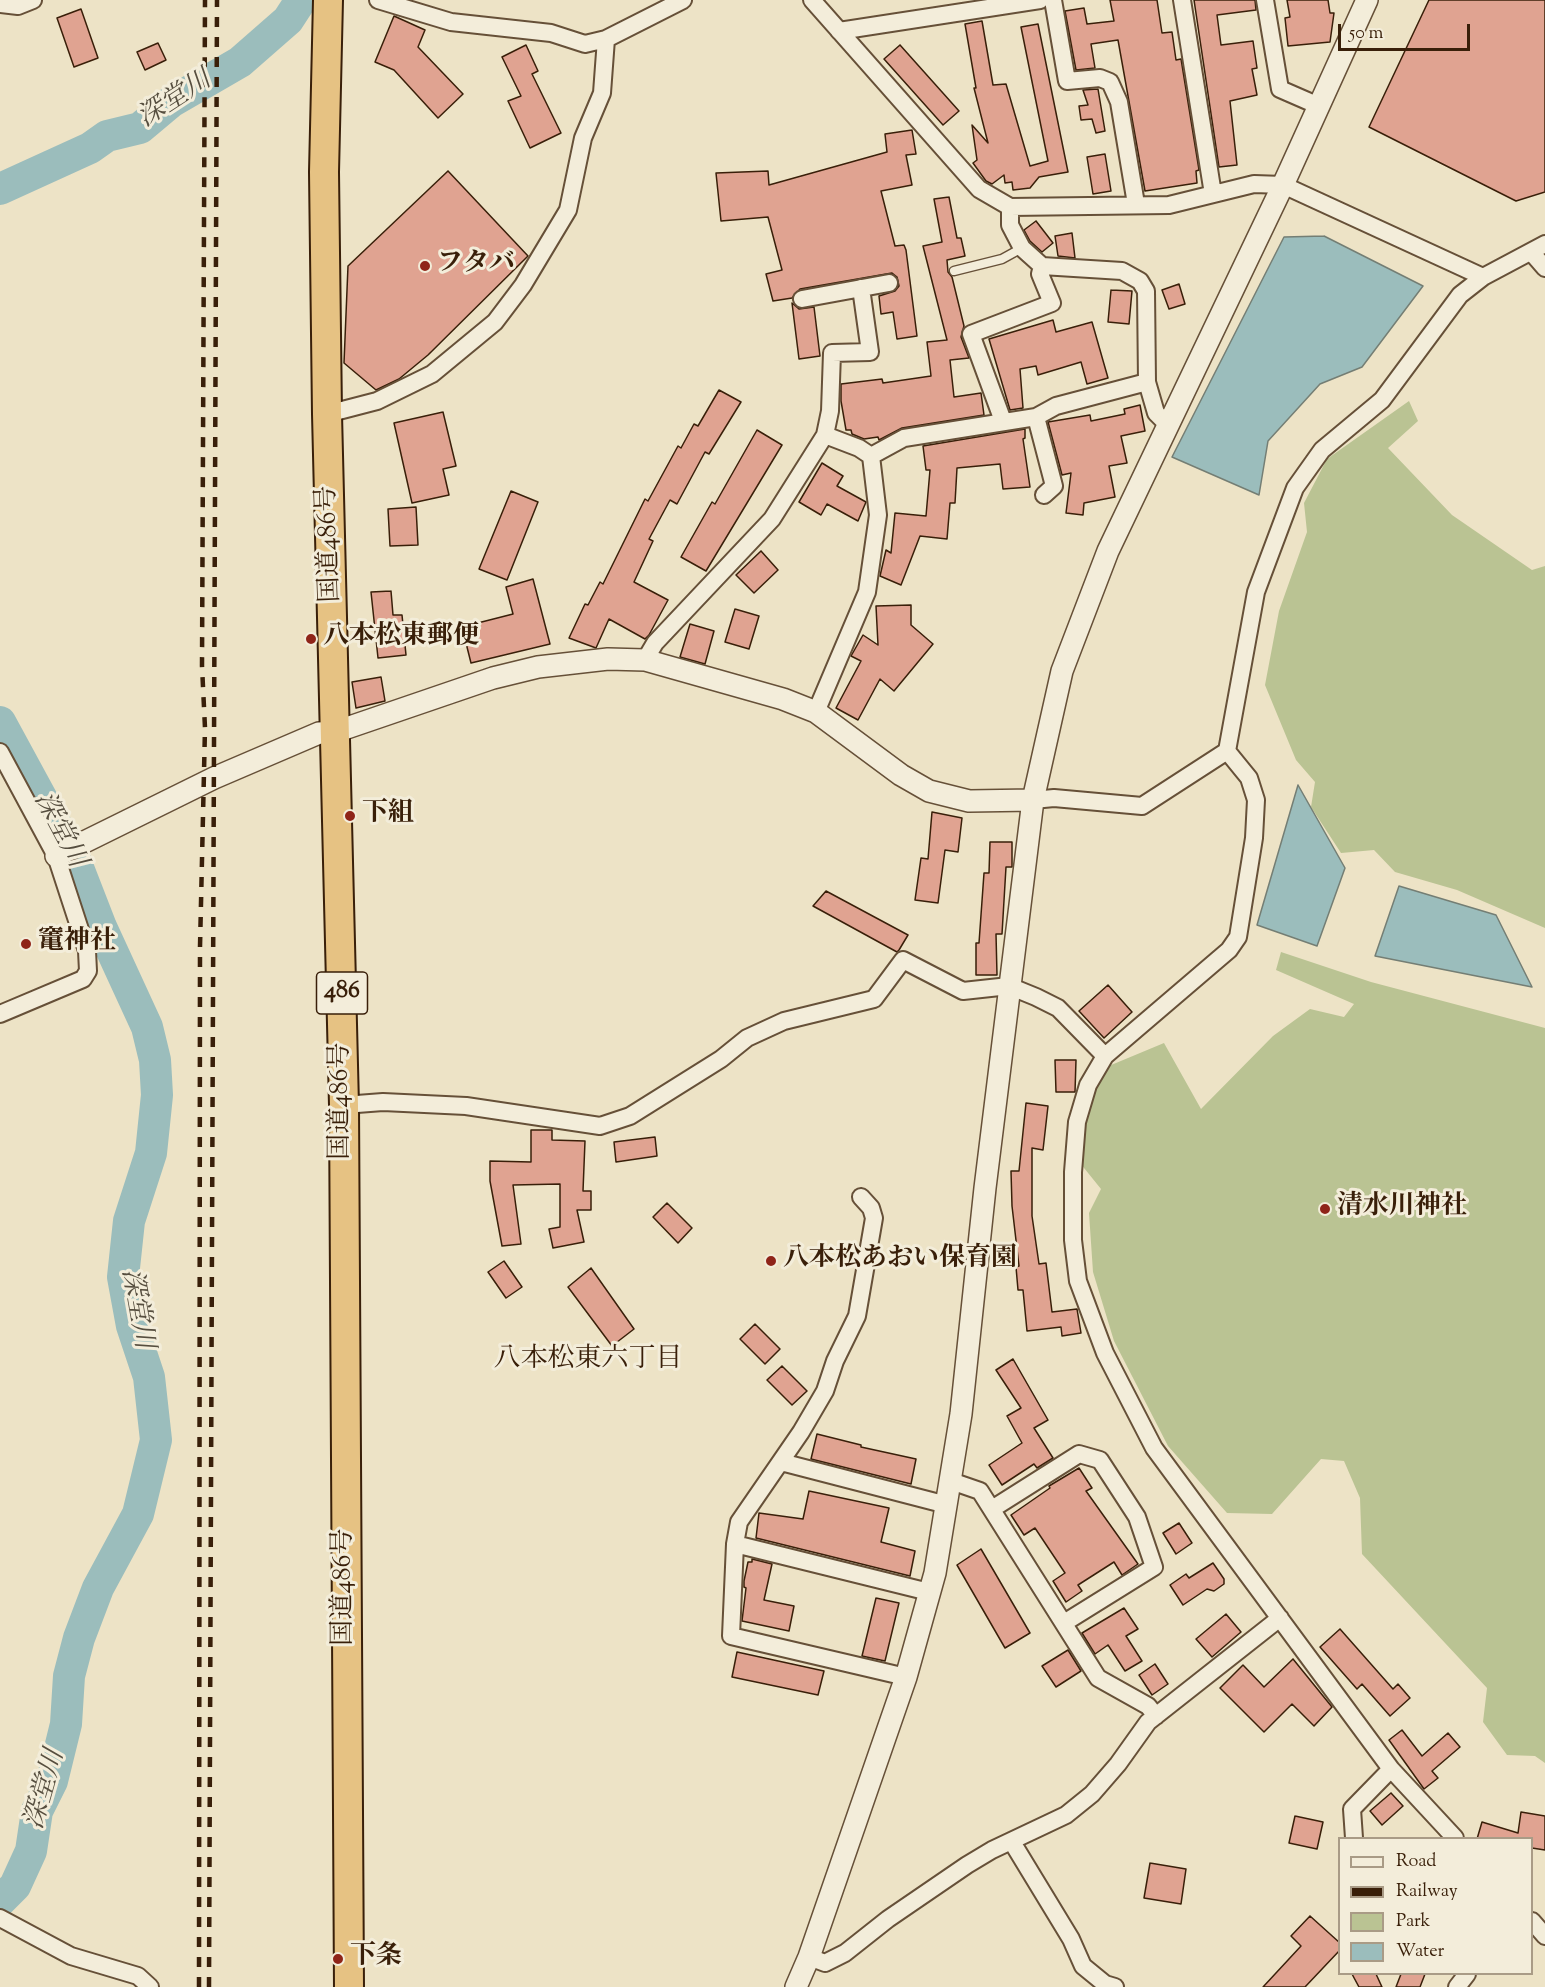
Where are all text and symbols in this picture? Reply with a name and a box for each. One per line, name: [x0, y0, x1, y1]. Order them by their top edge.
scale bar: [1341, 12, 1473, 50]
text: 50 m: [1349, 21, 1383, 47]
water label: 深堂川: [133, 65, 219, 137]
place label: フタバ: [437, 250, 515, 282]
marker: フタバ: [418, 259, 432, 273]
street label: 国道486号: [313, 485, 349, 603]
place label: 八本松東郵便: [323, 623, 479, 655]
marker: 八本松東郵便: [304, 632, 318, 646]
water label: 深堂川: [25, 788, 91, 874]
place label: 下組: [362, 800, 414, 832]
marker: 下組: [343, 809, 357, 823]
place label: 竃神社: [38, 928, 116, 960]
marker: 竃神社: [19, 937, 33, 951]
road number: 486: [316, 972, 368, 1014]
street label: 国道486号: [327, 1042, 359, 1160]
place label: 清水川神社: [1337, 1193, 1467, 1225]
marker: 清水川神社: [1318, 1202, 1332, 1216]
place label: 八本松あおい保育園: [783, 1245, 1017, 1277]
marker: 八本松あおい保育園: [764, 1254, 778, 1268]
water label: 深堂川: [112, 1266, 158, 1352]
district label: 八本松東六丁目: [494, 1345, 682, 1377]
street label: 国道486号: [330, 1528, 362, 1646]
water label: 深堂川: [20, 1747, 74, 1833]
legend: [1338, 1837, 1533, 1975]
text: Road: [1396, 1849, 1436, 1875]
text: Railway: [1396, 1879, 1458, 1905]
text: Park: [1396, 1909, 1430, 1935]
text: Water: [1396, 1939, 1444, 1965]
place label: 下条: [350, 1943, 402, 1975]
marker: 下条: [331, 1952, 345, 1966]

